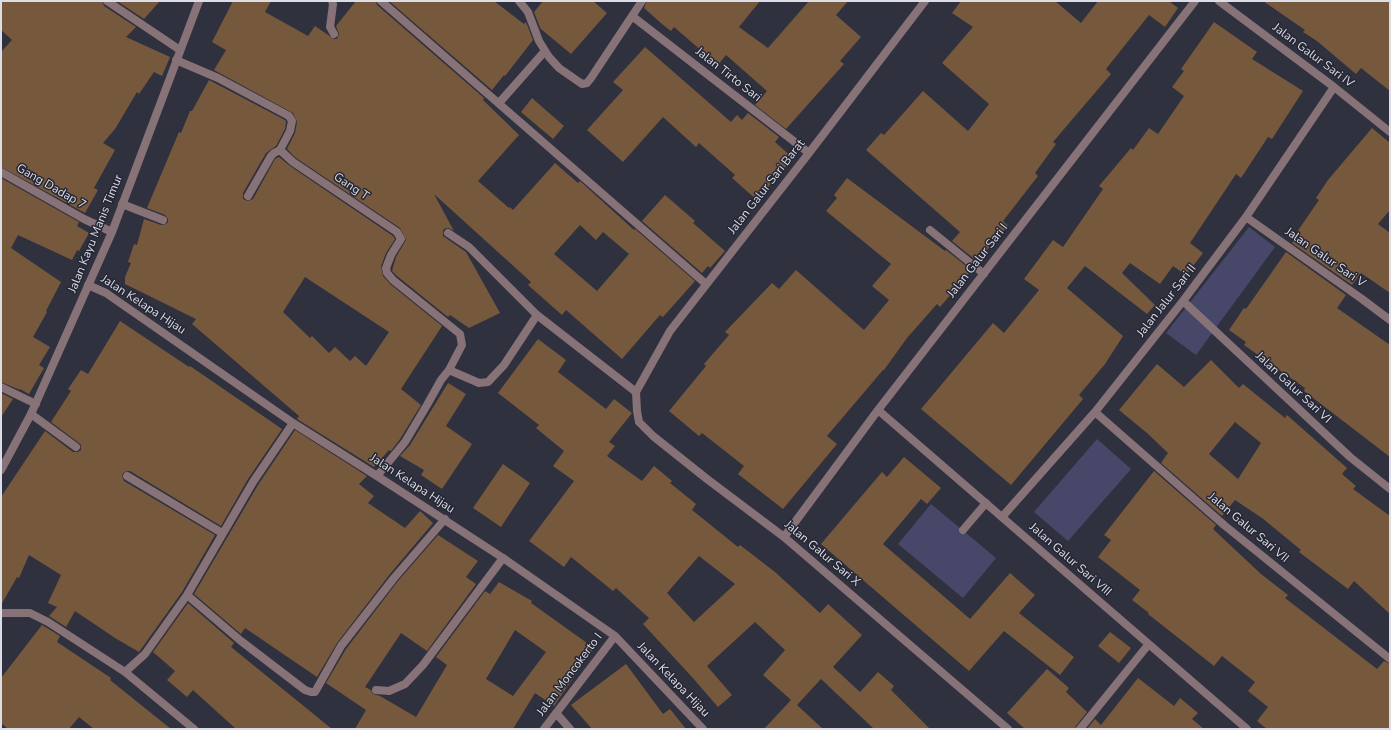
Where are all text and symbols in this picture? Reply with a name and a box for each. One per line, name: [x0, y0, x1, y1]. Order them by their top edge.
street label: Jalan Galur Sari IV: [1270, 21, 1356, 91]
street label: Jalan Tirto Sari: [692, 45, 764, 105]
street label: Jalan Galur Sari Barat: [726, 137, 808, 237]
street label: Gang Dadap 7: [14, 161, 88, 213]
street label: Gang T: [331, 170, 371, 204]
street label: Jalan Kayu Manis Timur: [66, 173, 126, 295]
street label: Jalan Galur Sari I: [945, 221, 1011, 301]
street label: Jalan Galur Sari V: [1282, 225, 1368, 291]
street label: Jalan Jalur Sari II: [1134, 262, 1200, 340]
street label: Jalan Kelapa Hijau: [98, 272, 188, 338]
street label: Jalan Galur Sari VI: [1252, 349, 1334, 427]
street label: Jalan Kelapa Hijau: [367, 451, 457, 517]
street label: Jalan Galur Sari VII: [1205, 490, 1291, 566]
street label: Jalan Galur Sari X: [781, 518, 863, 590]
street label: Jalan Galur Sari VIII: [1026, 520, 1114, 600]
street label: Jalan Moncokerto I: [534, 631, 606, 719]
street label: Jalan Kelapa Hijau: [634, 640, 712, 720]

